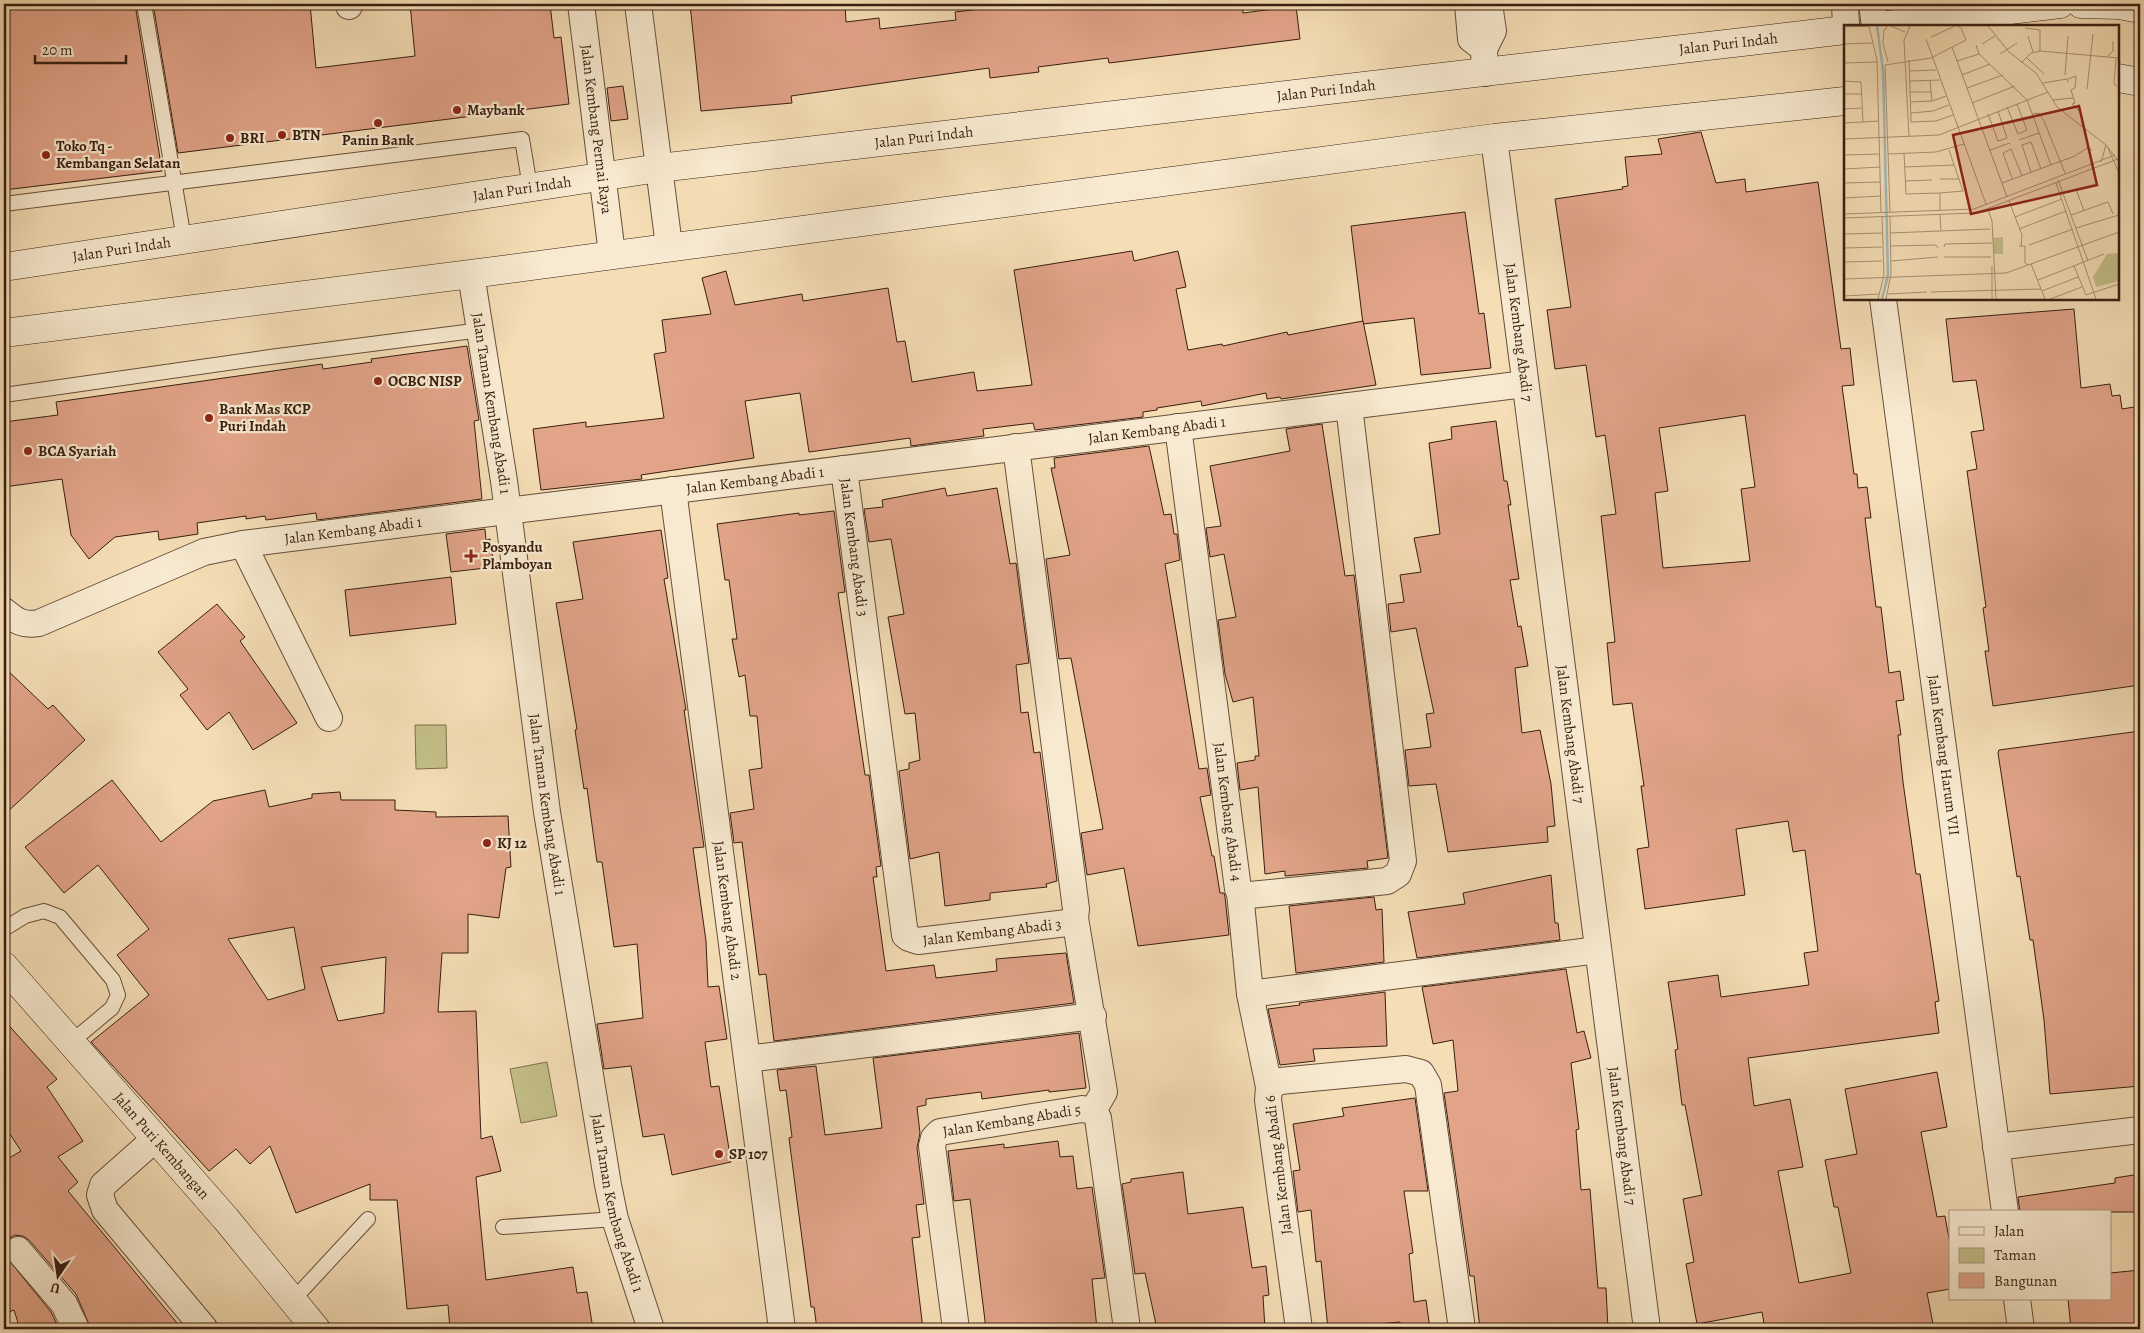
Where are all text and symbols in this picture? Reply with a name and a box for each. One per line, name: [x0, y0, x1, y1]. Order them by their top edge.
inset map: [1844, 25, 2119, 300]
street label: Jalan Puri Indah: [1678, 28, 1779, 59]
scale bar: [35, 32, 126, 64]
text: 20 m: [42, 40, 73, 60]
street label: Jalan Kembang Permai Raya: [576, 43, 617, 215]
street label: Jalan Puri Indah: [1276, 75, 1377, 106]
place label: Maybank: [467, 100, 525, 120]
marker: Maybank: [451, 104, 463, 116]
marker: Panin Bank: [372, 117, 384, 129]
street label: Jalan Puri Indah: [873, 122, 974, 153]
place label: BTN: [292, 125, 321, 145]
place label: BRI: [240, 128, 265, 148]
marker: BTN: [276, 129, 288, 141]
place label: Panin Bank: [342, 130, 414, 150]
marker: BRI: [224, 132, 236, 144]
place label: Toko Tq - Kembangan Selatan: [56, 136, 181, 173]
marker: Toko Tq - Kembangan Selatan: [40, 149, 52, 161]
street label: Jalan Puri Indah: [472, 171, 573, 206]
street label: Jalan Puri Indah: [71, 232, 172, 267]
street label: Jalan Kembang Abadi 7: [1500, 262, 1538, 404]
street label: Jalan Taman Kembang Abadi 1: [467, 311, 516, 495]
place label: OCBC NISP: [388, 371, 462, 391]
marker: OCBC NISP: [372, 375, 384, 387]
place label: Bank Mas KCP Puri Indah: [219, 399, 311, 436]
street label: Jalan Kembang Abadi 1: [1087, 411, 1227, 448]
marker: Bank Mas KCP Puri Indah: [203, 412, 215, 424]
place label: BCA Syariah: [38, 441, 116, 461]
marker: BCA Syariah: [22, 445, 34, 457]
street label: Jalan Kembang Abadi 1: [685, 462, 825, 499]
street label: Jalan Kembang Abadi 3: [835, 477, 873, 618]
street label: Jalan Kembang Abadi 1: [283, 512, 423, 549]
place label: Posyandu Plamboyan: [482, 537, 553, 574]
marker: Posyandu Plamboyan: [464, 549, 478, 563]
street label: Jalan Kembang Abadi 7: [1552, 664, 1589, 805]
street label: Jalan Kembang Harum VII: [1923, 673, 1965, 837]
street label: Jalan Taman Kembang Abadi 1: [524, 712, 570, 897]
street label: Jalan Kembang Abadi 4: [1209, 741, 1247, 883]
place label: KJ 12: [497, 833, 528, 853]
marker: KJ 12: [481, 837, 493, 849]
street label: Jalan Kembang Abadi 2: [709, 840, 747, 981]
street label: Jalan Kembang Abadi 3: [922, 914, 1062, 950]
street label: Jalan Kembang Abadi 7: [1603, 1065, 1641, 1207]
street label: Jalan Puri Kembangan: [109, 1088, 214, 1203]
street label: Jalan Kembang Abadi 6: [1260, 1094, 1296, 1236]
street label: Jalan Kembang Abadi 5: [941, 1099, 1082, 1141]
street label: Jalan Taman Kembang Abadi 1: [586, 1112, 648, 1295]
place label: SP 107: [729, 1144, 768, 1164]
marker: SP 107: [713, 1148, 725, 1160]
legend: [1949, 1210, 2112, 1300]
text: Jalan: [1994, 1221, 2024, 1241]
text: Taman: [1994, 1245, 2036, 1265]
north arrow: [32, 1250, 82, 1300]
text: Bangunan: [1994, 1271, 2057, 1291]
text: U: [49, 1278, 62, 1298]

